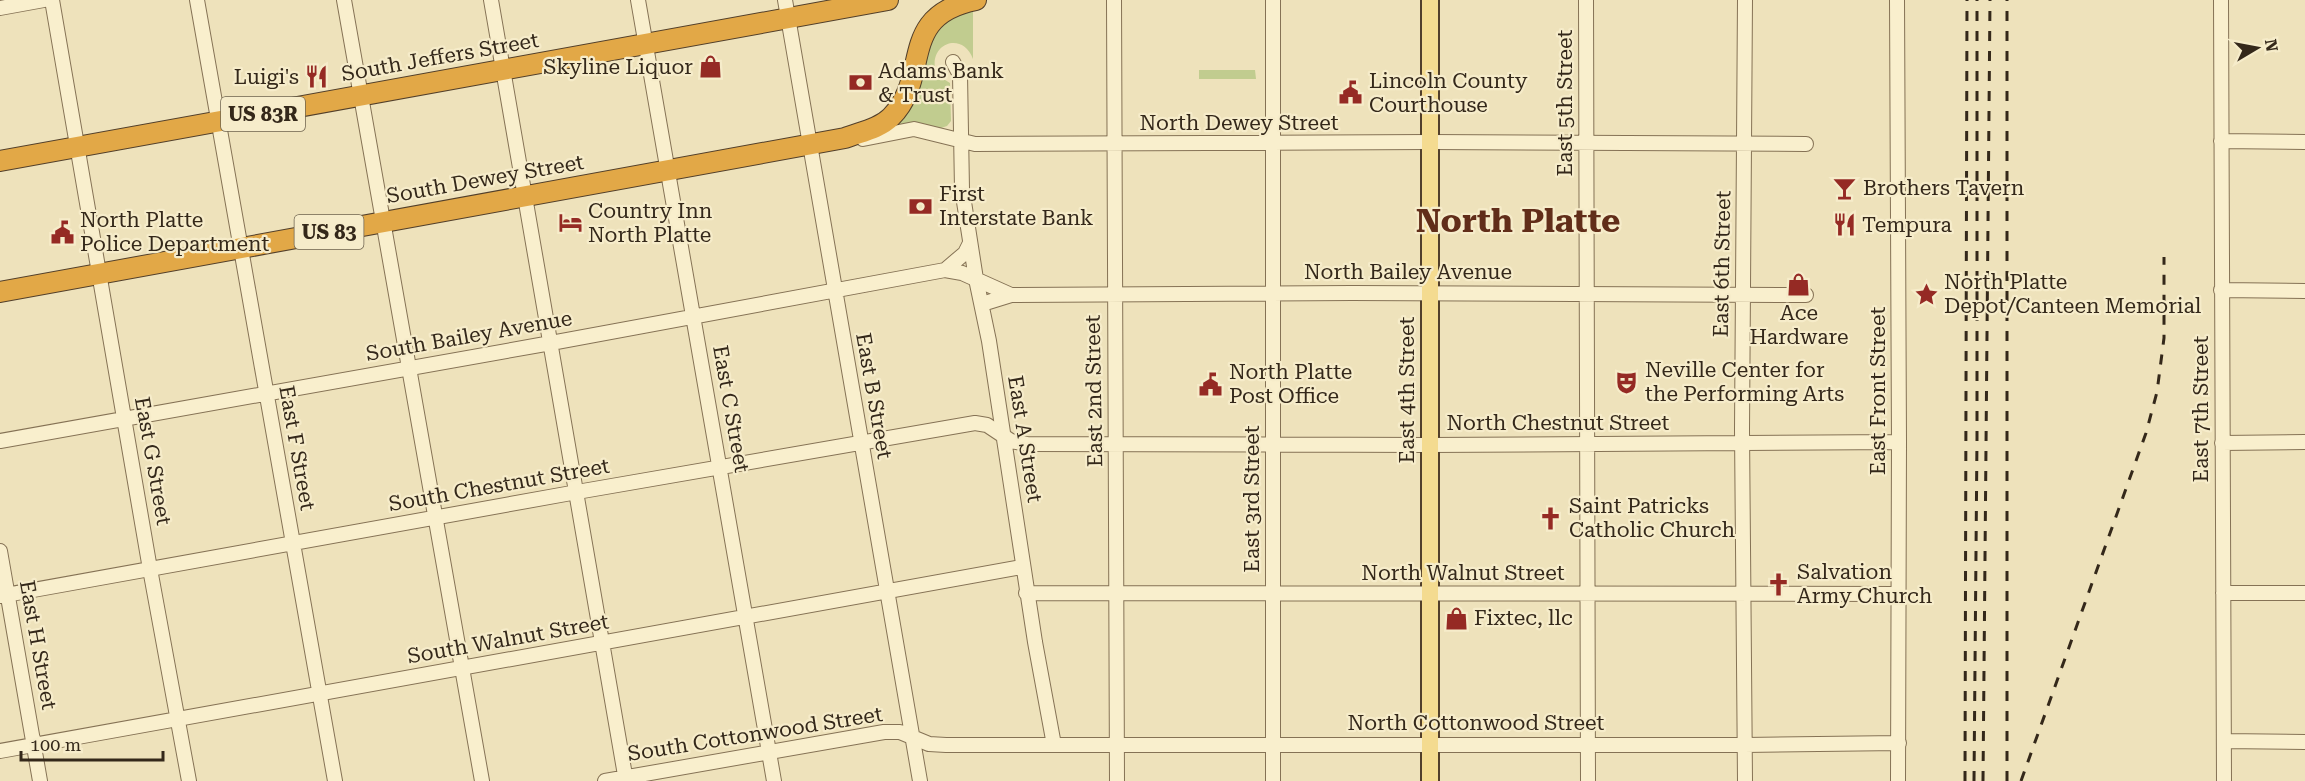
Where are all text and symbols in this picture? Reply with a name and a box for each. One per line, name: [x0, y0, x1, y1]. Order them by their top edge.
north arrow: [2227, 18, 2287, 78]
street label: South Jeffers Street: [339, 28, 541, 86]
street label: East 5th Street: [1553, 29, 1577, 176]
text: N: [2261, 38, 2282, 53]
shop icon: Skyline Liquor: [698, 54, 724, 80]
place label: Skyline Liquor: [543, 55, 693, 79]
place label: Adams Bank & Trust: [878, 59, 1004, 107]
restaurant icon: Luigi's: [304, 64, 330, 90]
place label: Luigi's: [234, 65, 299, 89]
place label: Lincoln County Courthouse: [1369, 69, 1528, 117]
bank icon: Adams Bank & Trust: [847, 70, 873, 96]
public building icon: Lincoln County Courthouse: [1338, 80, 1364, 106]
road number: US 83R: [221, 97, 305, 131]
street label: North Dewey Street: [1139, 111, 1339, 135]
street label: South Dewey Street: [384, 150, 586, 208]
bar icon: Brothers Tavern: [1832, 175, 1858, 201]
place label: Brothers Tavern: [1863, 176, 2025, 200]
place label: First Interstate Bank: [939, 182, 1093, 230]
street label: East 6th Street: [1709, 190, 1735, 338]
bank icon: First Interstate Bank: [908, 193, 934, 219]
place label: Country Inn North Platte: [588, 199, 713, 247]
district label: North Platte: [1416, 201, 1620, 240]
place label: North Platte Police Department: [80, 208, 269, 256]
hotel icon: Country Inn North Platte: [557, 210, 583, 236]
restaurant icon: Tempura: [1831, 212, 1857, 238]
place label: Tempura: [1862, 213, 1953, 237]
road number: US 83: [294, 215, 364, 249]
public building icon: North Platte Police Department: [49, 219, 75, 245]
street label: North Bailey Avenue: [1304, 260, 1512, 284]
place label: North Platte Depot/Canteen Memorial: [1944, 270, 2202, 318]
shop icon: Ace Hardware: [1786, 272, 1812, 298]
place icon: North Platte Depot/Canteen Memorial: [1913, 281, 1939, 307]
place label: Ace Hardware: [1750, 301, 1848, 349]
street label: South Bailey Avenue: [364, 306, 574, 366]
street label: East Front Street: [1866, 306, 1890, 475]
street label: East 2nd Street: [1081, 314, 1107, 467]
street label: East 4th Street: [1395, 316, 1419, 463]
street label: East B Street: [851, 331, 897, 461]
street label: East 7th Street: [2189, 335, 2213, 482]
street label: East C Street: [708, 344, 754, 475]
place label: Neville Center for the Performing Arts: [1645, 358, 1844, 406]
place label: North Platte Post Office: [1229, 360, 1352, 408]
theatre icon: Neville Center for the Performing Arts: [1614, 369, 1640, 395]
public building icon: North Platte Post Office: [1198, 371, 1224, 397]
street label: East A Street: [1003, 374, 1047, 504]
street label: East F Street: [274, 384, 320, 512]
street label: East G Street: [130, 395, 176, 527]
street label: North Chestnut Street: [1447, 411, 1670, 435]
street label: East 3rd Street: [1240, 425, 1264, 573]
street label: South Chestnut Street: [387, 454, 611, 516]
place label: Saint Patricks Catholic Church: [1569, 494, 1735, 542]
church icon: Saint Patricks Catholic Church: [1538, 505, 1564, 531]
place label: Salvation Army Church: [1797, 560, 1933, 608]
street label: North Walnut Street: [1361, 561, 1565, 585]
church icon: Salvation Army Church: [1766, 571, 1792, 597]
street label: East H Street: [15, 578, 61, 712]
shop icon: Fixtec, llc: [1443, 605, 1469, 631]
place label: Fixtec, llc: [1474, 606, 1573, 630]
street label: South Walnut Street: [405, 609, 611, 669]
street label: South Cottonwood Street: [626, 702, 884, 766]
street label: North Cottonwood Street: [1348, 711, 1605, 735]
scale bar: [21, 724, 164, 762]
text: 100 m: [30, 734, 81, 755]

